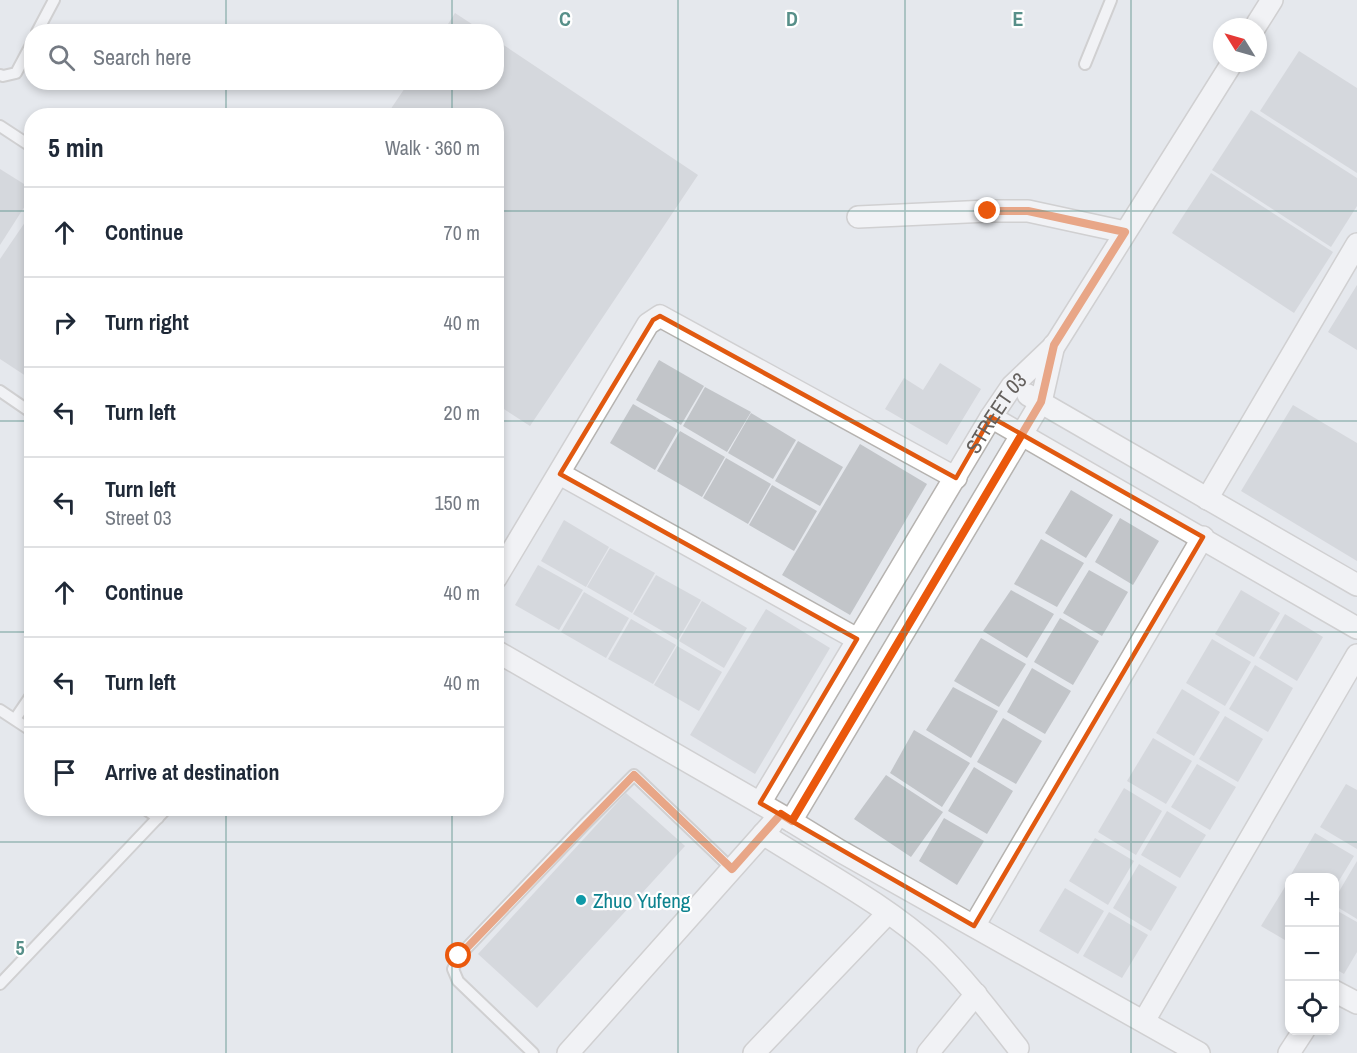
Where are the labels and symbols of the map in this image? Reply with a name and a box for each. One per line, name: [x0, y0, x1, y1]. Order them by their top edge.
text: C: [559, 5, 571, 32]
text: D: [786, 5, 798, 32]
text: E: [1013, 5, 1024, 32]
north arrow: [1213, 18, 1267, 72]
route end: [974, 197, 1000, 223]
street label: STREET 03: [958, 365, 1033, 458]
place label: Zhuo Yufeng: [593, 886, 691, 915]
marker: Zhuo Yufeng: [574, 893, 588, 907]
text: 5: [15, 934, 25, 961]
route start: [445, 942, 471, 968]

